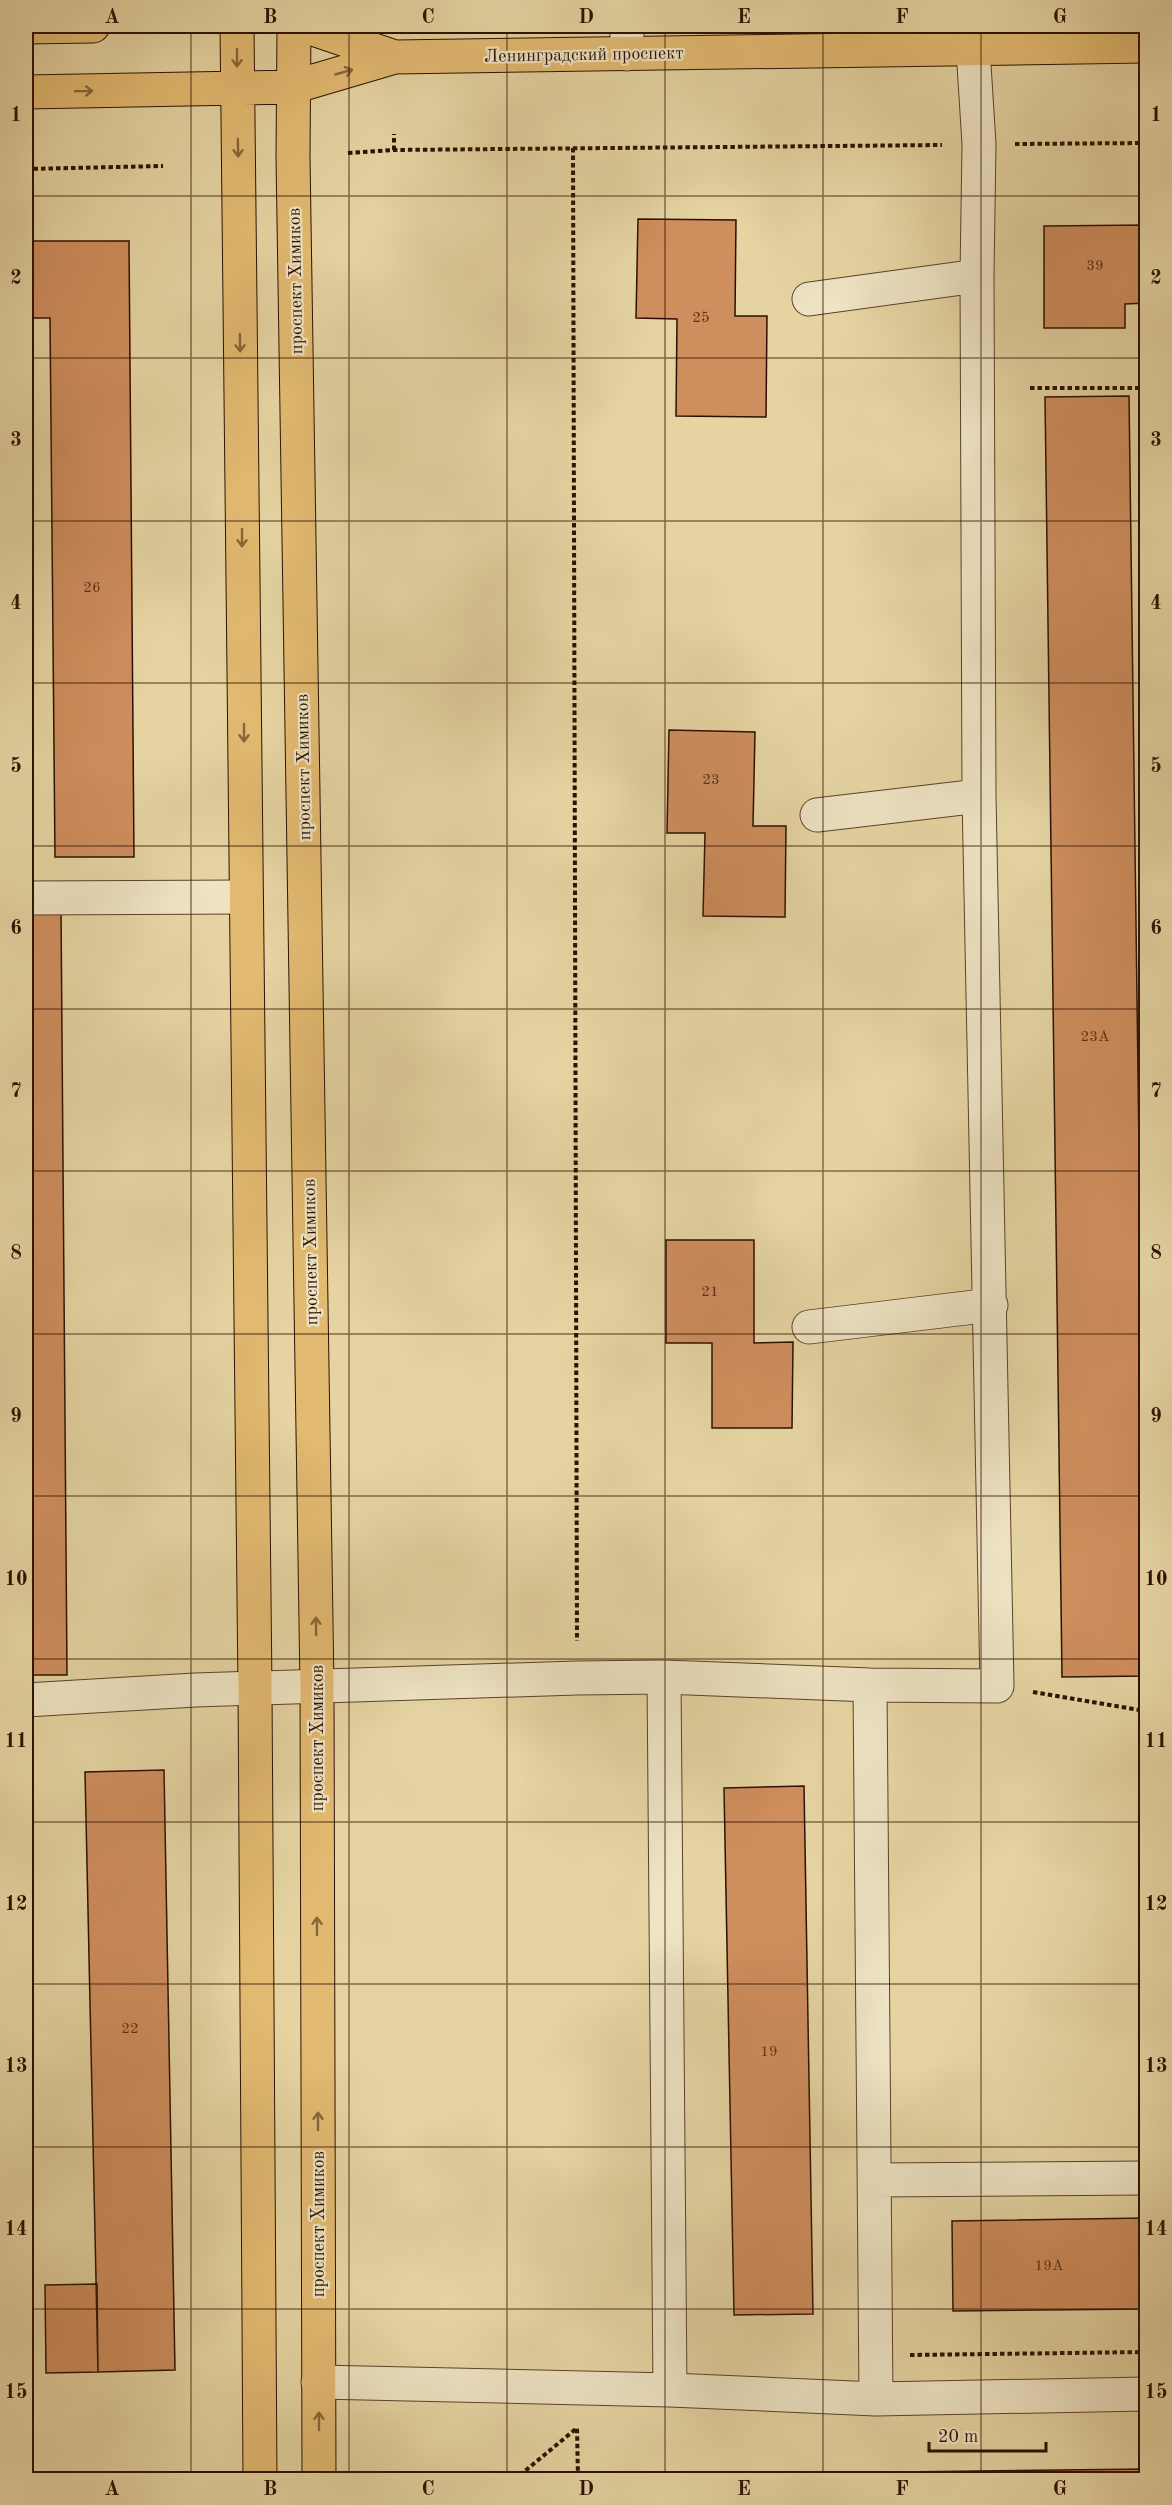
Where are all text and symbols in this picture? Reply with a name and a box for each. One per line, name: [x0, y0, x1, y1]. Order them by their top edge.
text: A: [104, 8, 120, 28]
text: B: [263, 8, 277, 28]
text: C: [421, 8, 435, 28]
text: D: [578, 8, 594, 28]
text: E: [737, 8, 751, 28]
text: F: [895, 8, 909, 28]
text: G: [1053, 8, 1067, 28]
street label: Ленинградский проспект: [484, 44, 684, 66]
one-way arrow: [231, 47, 243, 67]
one-way arrow: [334, 66, 353, 77]
one-way arrow: [73, 86, 93, 97]
text: 1: [10, 106, 22, 126]
text: 1: [1150, 106, 1162, 126]
one-way arrow: [232, 138, 244, 158]
street label: проспект Химиков: [286, 208, 306, 354]
house number: 39: [1086, 259, 1104, 274]
text: 2: [10, 269, 22, 289]
text: 2: [1150, 269, 1162, 289]
house number: 25: [692, 311, 710, 326]
one-way arrow: [234, 333, 246, 353]
text: 3: [10, 431, 22, 451]
text: 3: [1150, 431, 1162, 451]
one-way arrow: [236, 528, 248, 548]
house number: 26: [83, 581, 101, 596]
text: 4: [10, 594, 22, 614]
text: 4: [1150, 594, 1162, 614]
street label: проспект Химиков: [294, 694, 314, 840]
one-way arrow: [238, 722, 250, 742]
text: 5: [10, 756, 22, 777]
text: 5: [1150, 756, 1162, 777]
house number: 23: [702, 773, 720, 788]
text: 6: [10, 919, 22, 939]
text: 6: [1150, 919, 1162, 939]
house number: 23А: [1081, 1030, 1110, 1045]
text: 7: [10, 1082, 22, 1102]
text: 7: [1150, 1082, 1162, 1102]
street label: проспект Химиков: [301, 1179, 321, 1325]
text: 8: [10, 1244, 22, 1264]
text: 8: [1150, 1244, 1162, 1264]
house number: 21: [701, 1285, 719, 1300]
text: 9: [10, 1407, 22, 1427]
text: 9: [1150, 1407, 1162, 1427]
text: 10: [4, 1570, 28, 1590]
text: 10: [1144, 1570, 1168, 1590]
one-way arrow: [310, 1617, 322, 1637]
street label: проспект Химиков: [309, 1665, 327, 1811]
text: 11: [4, 1732, 28, 1752]
text: 11: [1144, 1732, 1168, 1752]
text: 12: [4, 1895, 28, 1915]
text: 12: [1144, 1895, 1168, 1915]
one-way arrow: [311, 1917, 323, 1937]
house number: 22: [121, 2022, 139, 2037]
house number: 19: [760, 2045, 778, 2060]
text: 13: [4, 2057, 28, 2077]
text: 13: [1144, 2057, 1168, 2077]
one-way arrow: [312, 2112, 324, 2132]
street label: проспект Химиков: [310, 2151, 328, 2297]
text: 14: [4, 2220, 28, 2240]
text: 14: [1144, 2220, 1168, 2240]
house number: 19А: [1035, 2259, 1064, 2274]
text: 15: [4, 2382, 28, 2403]
text: 15: [1144, 2382, 1168, 2403]
one-way arrow: [313, 2412, 325, 2432]
scale bar: [929, 2415, 1046, 2453]
text: 20 m: [938, 2428, 978, 2446]
text: A: [104, 2480, 120, 2500]
text: B: [263, 2480, 277, 2500]
text: C: [421, 2480, 435, 2500]
text: D: [578, 2480, 594, 2500]
text: E: [737, 2480, 751, 2500]
text: F: [895, 2480, 909, 2500]
text: G: [1053, 2480, 1067, 2500]

